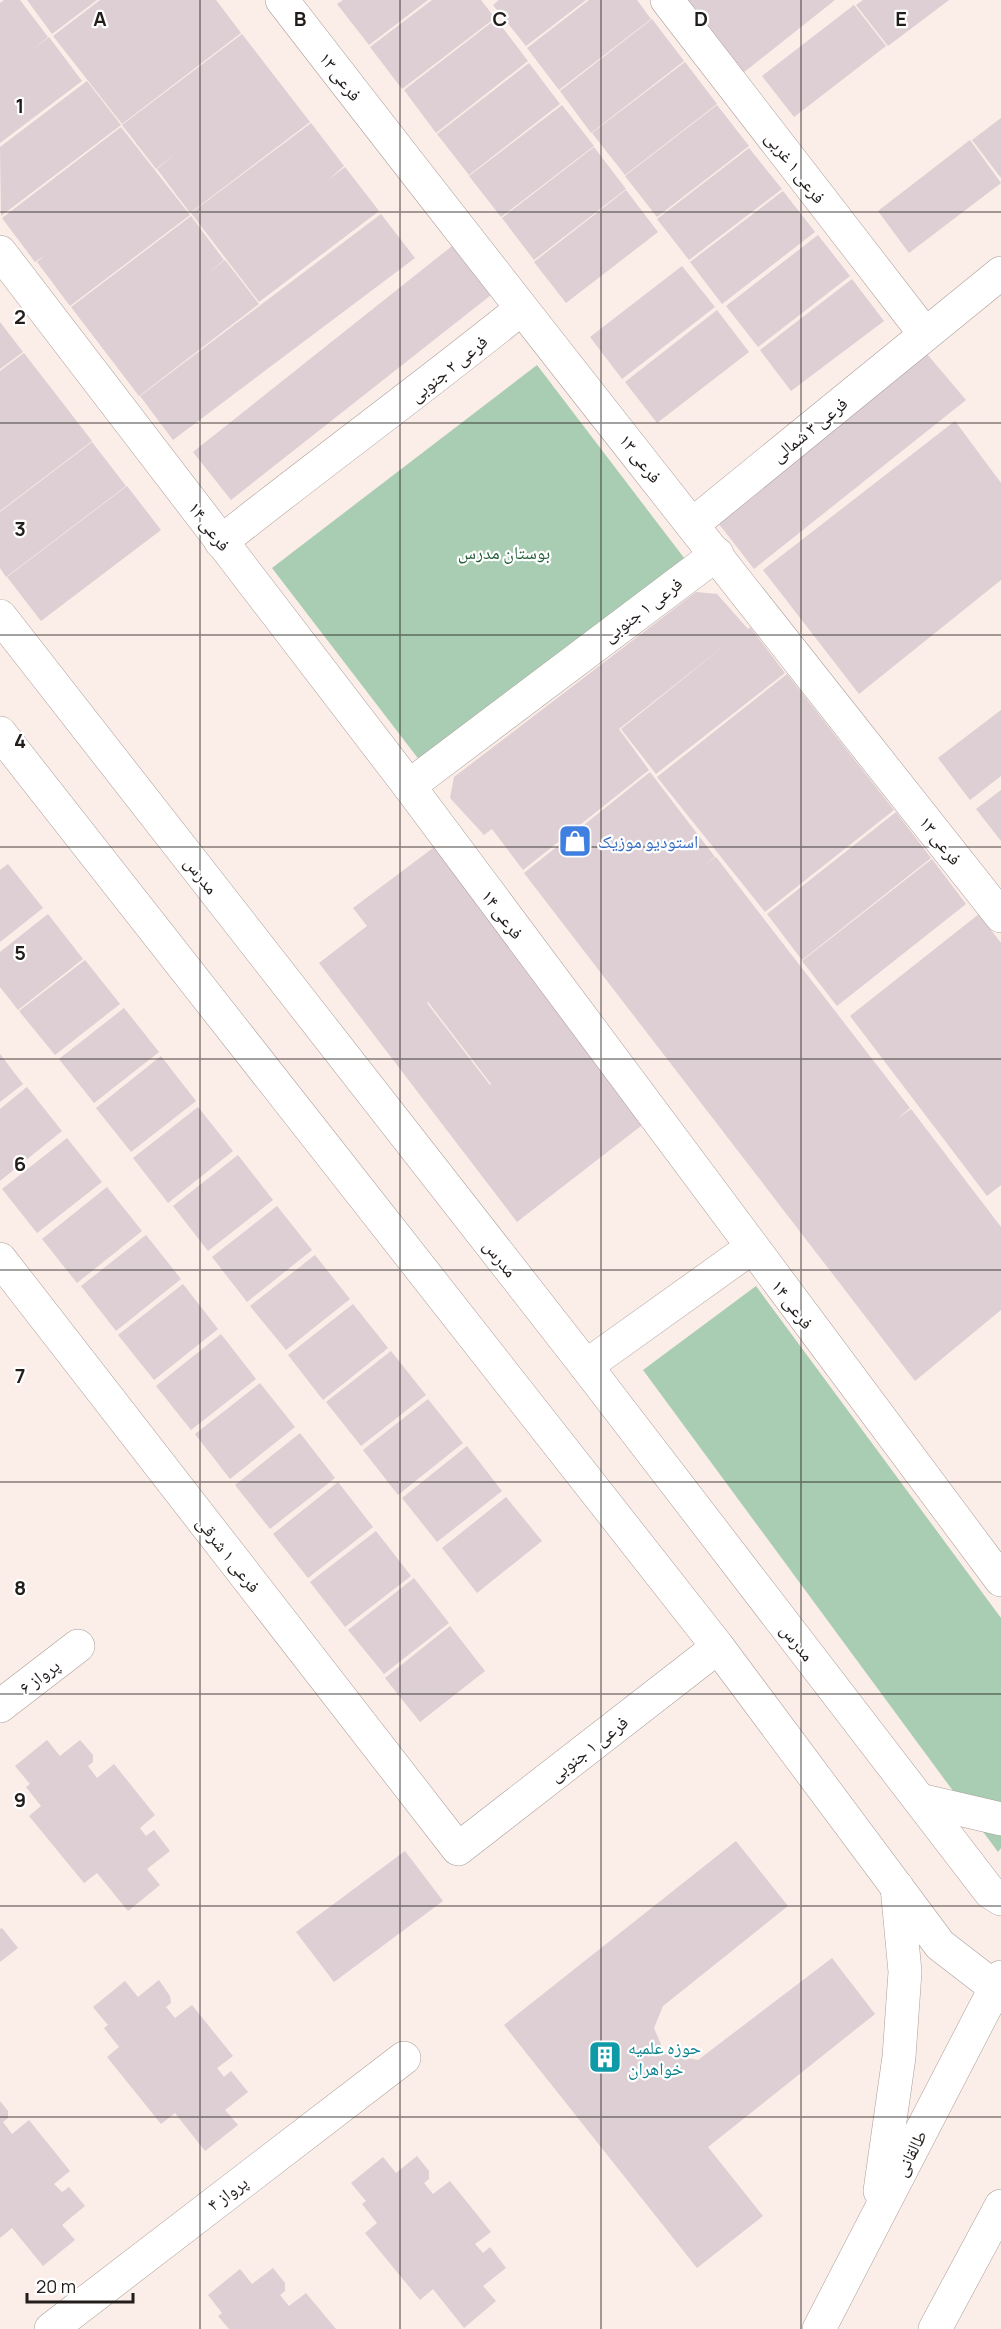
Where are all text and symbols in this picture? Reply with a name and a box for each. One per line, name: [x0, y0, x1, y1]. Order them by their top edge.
text: A: [93, 5, 107, 32]
text: B: [294, 5, 307, 32]
text: C: [493, 5, 507, 32]
text: D: [694, 5, 708, 32]
text: E: [895, 5, 907, 32]
street label: فرعی ۱۳: [314, 47, 368, 105]
text: 1: [16, 92, 24, 119]
street label: فرعی ۱ غربی: [760, 126, 832, 208]
text: 2: [14, 303, 26, 330]
street label: فرعی ۲ جنوبی: [404, 329, 492, 407]
street label: فرعی ۳ شمالی: [766, 391, 852, 467]
street label: فرعی ۱۳: [614, 429, 668, 487]
street label: فرعی ۱۴: [184, 496, 236, 556]
text: 3: [14, 515, 26, 542]
park label: بوستان مدرس: [458, 540, 550, 564]
street label: فرعی ۱ جنوبی: [597, 571, 687, 647]
text: 4: [14, 727, 26, 754]
street label: فرعی ۱۳: [914, 811, 968, 869]
shop icon: استودیو موزیک: [557, 823, 593, 859]
place label: استودیو موزیک: [598, 829, 698, 853]
street label: مدرس: [180, 851, 224, 899]
street label: فرعی ۱۴: [477, 884, 529, 944]
text: 5: [14, 939, 26, 966]
text: 6: [14, 1150, 26, 1177]
street label: مدرس: [479, 1234, 523, 1282]
street label: فرعی ۱۴: [767, 1274, 819, 1334]
text: 7: [15, 1362, 25, 1389]
street label: فرعی ۱ شرقی: [192, 1511, 266, 1597]
text: 8: [14, 1574, 26, 1601]
street label: مدرس: [776, 1618, 820, 1666]
street label: پرواز ۶: [14, 1653, 64, 1699]
street label: فرعی ۱ جنوبی: [544, 1710, 632, 1786]
text: 9: [14, 1786, 26, 1813]
place label: حوزه علمیه خواهران: [628, 2035, 701, 2080]
building icon: حوزه علمیه خواهران: [587, 2039, 623, 2075]
street label: طالقانی: [888, 2126, 932, 2180]
street label: پرواز ۴: [202, 2170, 252, 2216]
scale bar: [27, 2266, 134, 2304]
text: 20 m: [36, 2274, 76, 2298]

